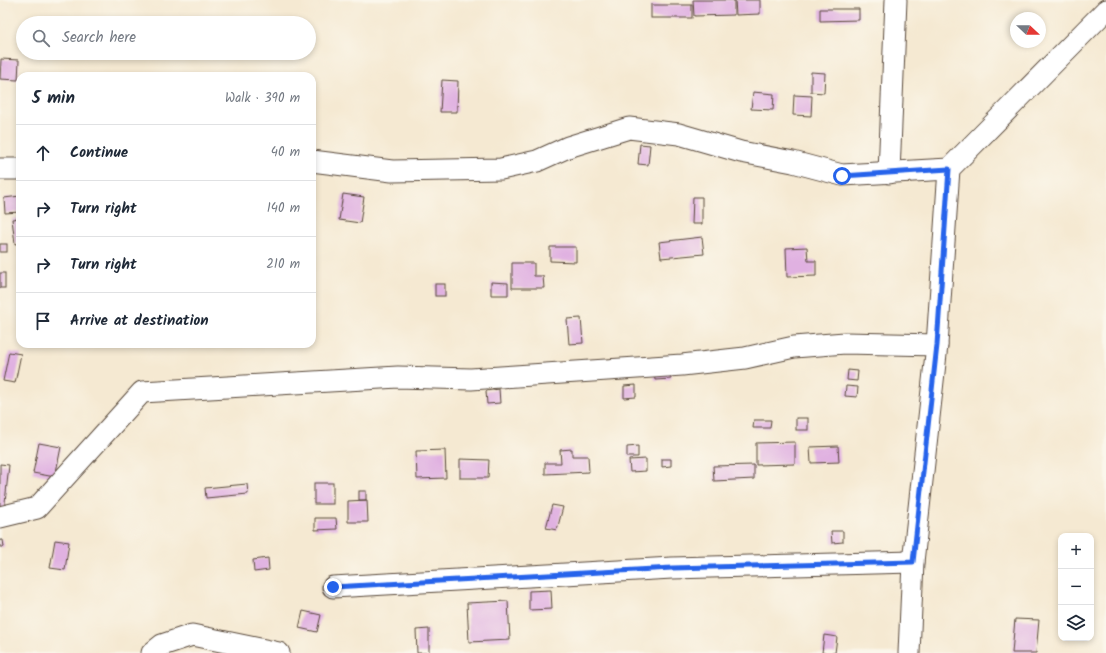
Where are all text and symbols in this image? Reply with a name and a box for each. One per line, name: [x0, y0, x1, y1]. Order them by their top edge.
north arrow: [1010, 12, 1046, 48]
search box: [16, 16, 316, 60]
text: Search here: [62, 26, 136, 50]
icon: search: [30, 27, 52, 49]
text: 5 min: [32, 85, 75, 112]
text: Walk · 390 m: [225, 88, 300, 109]
text: Continue: [70, 141, 128, 165]
icon: ahead: [32, 142, 54, 164]
text: 40 m: [271, 142, 300, 163]
route start: [833, 167, 851, 185]
text: Turn right: [70, 197, 137, 221]
icon: right: [32, 198, 54, 220]
text: 140 m: [267, 198, 300, 219]
text: Turn right: [70, 253, 137, 277]
icon: right: [32, 254, 54, 276]
text: 210 m: [266, 254, 300, 275]
text: Arrive at destination: [70, 309, 209, 333]
icon: arrive: [32, 310, 54, 332]
map controls: [1058, 533, 1094, 641]
button: +: [1058, 533, 1094, 569]
button: −: [1058, 569, 1094, 605]
route end: [324, 578, 342, 596]
button: layers: [1058, 605, 1094, 641]

